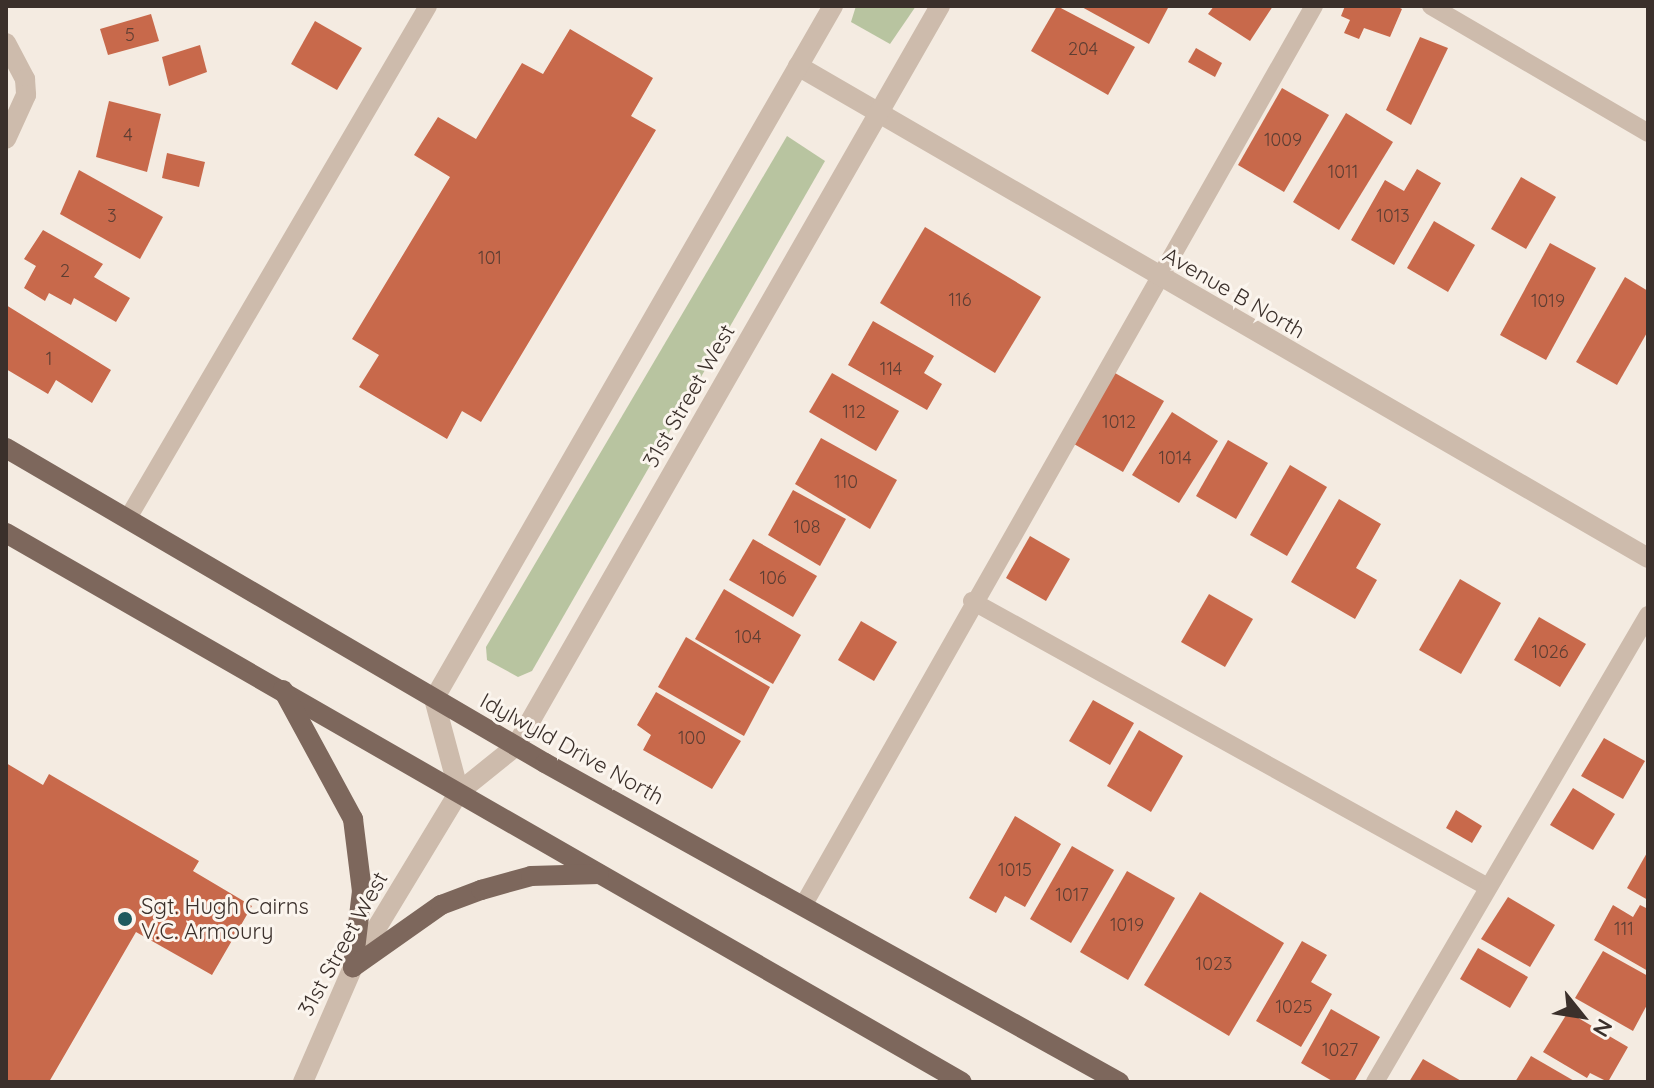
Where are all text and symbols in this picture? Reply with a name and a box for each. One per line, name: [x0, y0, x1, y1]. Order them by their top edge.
house number: 5: [125, 24, 135, 46]
house number: 204: [1068, 38, 1098, 60]
house number: 4: [123, 124, 133, 146]
house number: 1009: [1264, 129, 1302, 151]
house number: 1011: [1328, 161, 1358, 183]
house number: 3: [107, 205, 117, 227]
house number: 1013: [1376, 205, 1410, 227]
street label: Avenue B North: [1158, 242, 1310, 344]
house number: 101: [478, 247, 502, 269]
house number: 2: [60, 260, 70, 282]
house number: 116: [948, 289, 972, 311]
house number: 1019: [1531, 290, 1565, 312]
street label: 31st Street West: [637, 320, 741, 472]
house number: 1: [46, 348, 52, 370]
house number: 114: [880, 358, 902, 380]
house number: 112: [842, 401, 866, 423]
house number: 1012: [1102, 411, 1136, 433]
house number: 1014: [1158, 447, 1192, 469]
house number: 110: [834, 471, 858, 493]
house number: 108: [793, 516, 821, 538]
house number: 106: [759, 567, 787, 589]
house number: 104: [735, 626, 761, 648]
house number: 1026: [1531, 641, 1569, 663]
street label: Idylwyld Drive North: [476, 688, 668, 810]
house number: 100: [678, 727, 706, 749]
house number: 1015: [998, 859, 1032, 881]
street label: 31st Street West: [292, 867, 394, 1021]
house number: 1017: [1055, 884, 1089, 906]
place label: Sgt. Hugh Cairns V.C. Armoury: [141, 893, 309, 944]
marker: Sgt. Hugh Cairns V.C. Armoury: [116, 910, 134, 928]
house number: 1019: [1110, 914, 1144, 936]
house number: 111: [1614, 918, 1634, 940]
house number: 1023: [1196, 953, 1232, 975]
north arrow: [1542, 976, 1622, 1056]
house number: 1025: [1275, 996, 1313, 1018]
text: N: [1587, 1014, 1619, 1042]
house number: 1027: [1322, 1039, 1358, 1061]

